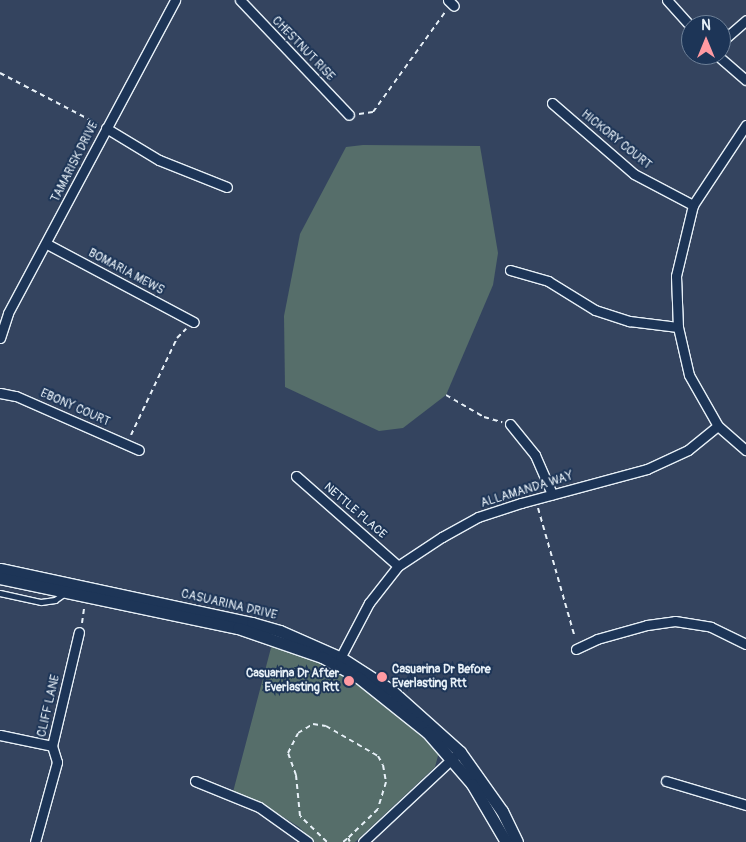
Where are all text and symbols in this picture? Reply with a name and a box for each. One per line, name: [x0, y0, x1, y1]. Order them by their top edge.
street label: CHESTNUT RISE: [269, 14, 337, 84]
north arrow: [681, 15, 731, 65]
text: N: [701, 17, 711, 34]
street label: HICKORY COURT: [578, 107, 654, 173]
street label: TAMARISK DRIVE: [48, 119, 102, 205]
street label: BOMARIA MEWS: [86, 246, 166, 298]
street label: EBONY COURT: [38, 386, 112, 430]
street label: ALLAMANDA WAY: [479, 469, 575, 511]
street label: NETTLE PLACE: [321, 480, 389, 542]
street label: CASUARINA DRIVE: [180, 587, 278, 623]
place label: Casuarina Dr Before Everlasting Rtt: [392, 663, 491, 691]
place label: Casuarina Dr After Everlasting Rtt: [246, 667, 339, 695]
marker: Casuarina Dr Before Everlasting Rtt: [376, 671, 388, 683]
street label: CLIFF LANE: [35, 673, 63, 739]
marker: Casuarina Dr After Everlasting Rtt: [343, 675, 355, 687]

